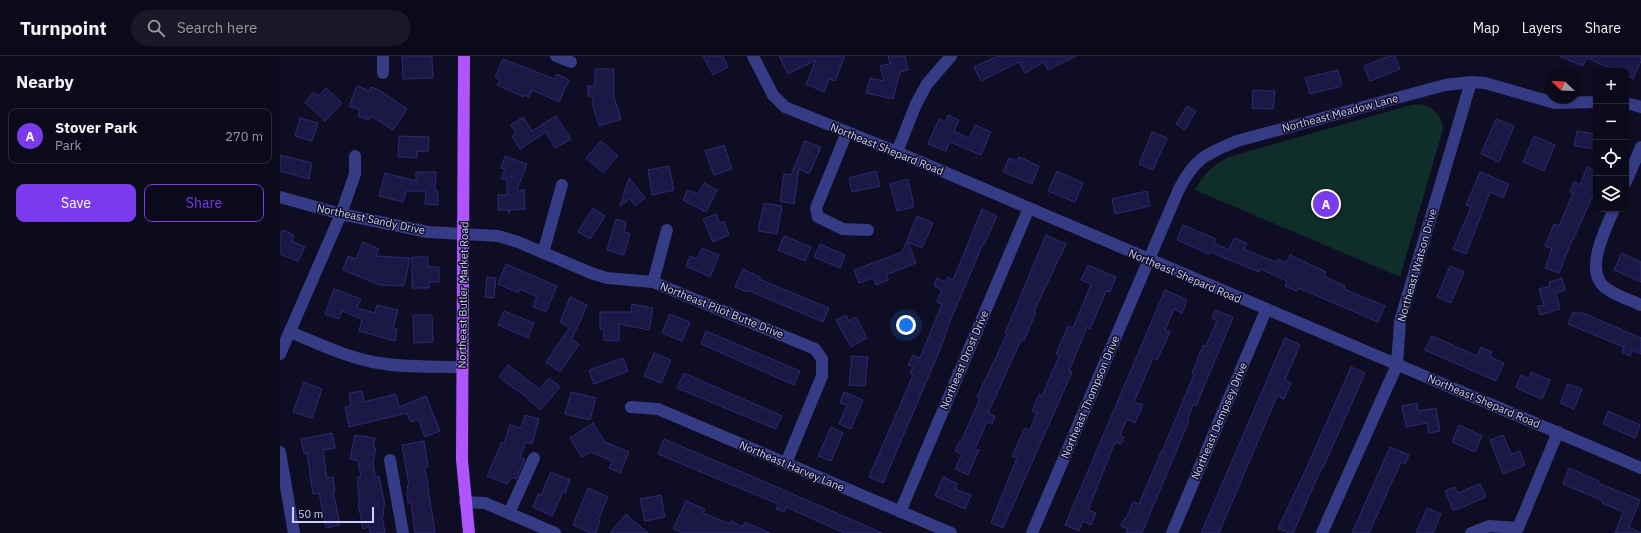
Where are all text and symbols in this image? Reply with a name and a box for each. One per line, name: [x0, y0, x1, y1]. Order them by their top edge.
search box: [131, 10, 411, 46]
text: Turnpoint: [20, 16, 107, 40]
icon: search: [145, 17, 167, 39]
text: Search here: [177, 18, 257, 37]
text: Map: [1473, 19, 1500, 37]
text: Layers: [1522, 19, 1563, 37]
text: Share: [1585, 19, 1621, 37]
north arrow: [1545, 68, 1581, 104]
map controls: [1593, 68, 1629, 212]
button: +: [1593, 68, 1629, 104]
text: Nearby: [16, 71, 74, 93]
street label: Northeast Meadow Lane: [1280, 91, 1400, 135]
button: −: [1593, 104, 1629, 140]
text: Stover Park: [55, 118, 137, 137]
street label: Northeast Shepard Road: [828, 120, 946, 178]
text: A: [26, 128, 34, 145]
text: 270 m: [225, 128, 263, 145]
text: Park: [55, 137, 81, 154]
button: locate: [1593, 140, 1629, 176]
button: layers: [1593, 176, 1629, 212]
button: Save: [16, 184, 136, 222]
button: Share: [144, 184, 264, 222]
pin: A: [1313, 189, 1339, 219]
street label: Northeast Sandy Drive: [316, 201, 426, 237]
street label: Northeast Watson Drive: [1394, 207, 1440, 323]
street label: Northeast Butler Market Road: [455, 221, 471, 369]
street label: Northeast Shepard Road: [1127, 246, 1243, 306]
street label: Northeast Pilot Butte Drive: [658, 279, 786, 341]
street label: Northeast Drost Drive: [937, 308, 991, 412]
your location: [896, 315, 916, 335]
street label: Northeast Thompson Drive: [1058, 333, 1122, 461]
street label: Northeast Dempsey Drive: [1188, 360, 1250, 482]
street label: Northeast Shepard Road: [1426, 371, 1542, 431]
street label: Northeast Harvey Lane: [737, 438, 847, 494]
scale bar: [292, 505, 374, 524]
text: 50 m: [298, 507, 323, 521]

